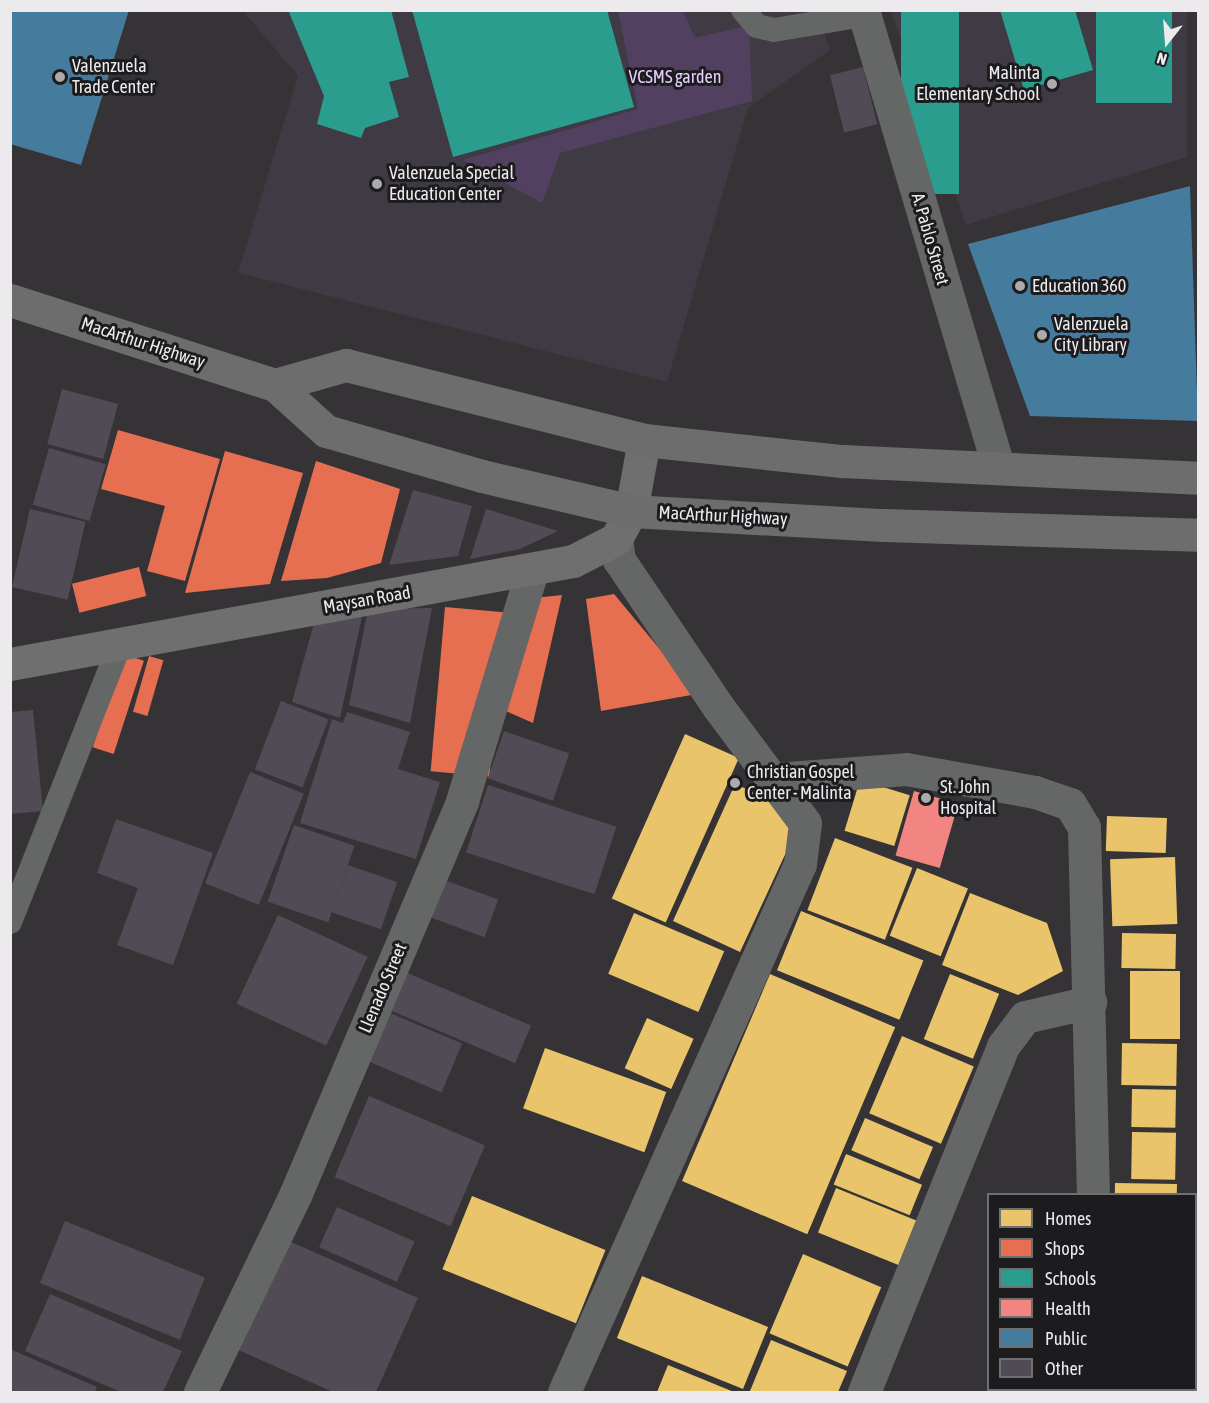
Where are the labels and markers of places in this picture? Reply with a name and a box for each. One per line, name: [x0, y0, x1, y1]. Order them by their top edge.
place label: Valenzuela Trade Center: [72, 56, 155, 98]
place label: Malinta Elementary School: [916, 63, 1040, 106]
marker: Valenzuela Trade Center: [53, 70, 67, 84]
marker: Malinta Elementary School: [1045, 77, 1059, 91]
place label: Valenzuela Special Education Center: [389, 163, 514, 206]
marker: Valenzuela Special Education Center: [370, 177, 384, 191]
place label: Education 360: [1032, 275, 1126, 297]
marker: Education 360: [1013, 279, 1027, 293]
place label: Valenzuela City Library: [1054, 314, 1129, 356]
marker: Valenzuela City Library: [1035, 328, 1049, 342]
place label: Christian Gospel Center - Malinta: [747, 762, 854, 804]
marker: Christian Gospel Center - Malinta: [728, 776, 742, 790]
place label: St. John Hospital: [940, 777, 996, 820]
marker: St. John Hospital: [917, 789, 935, 807]

